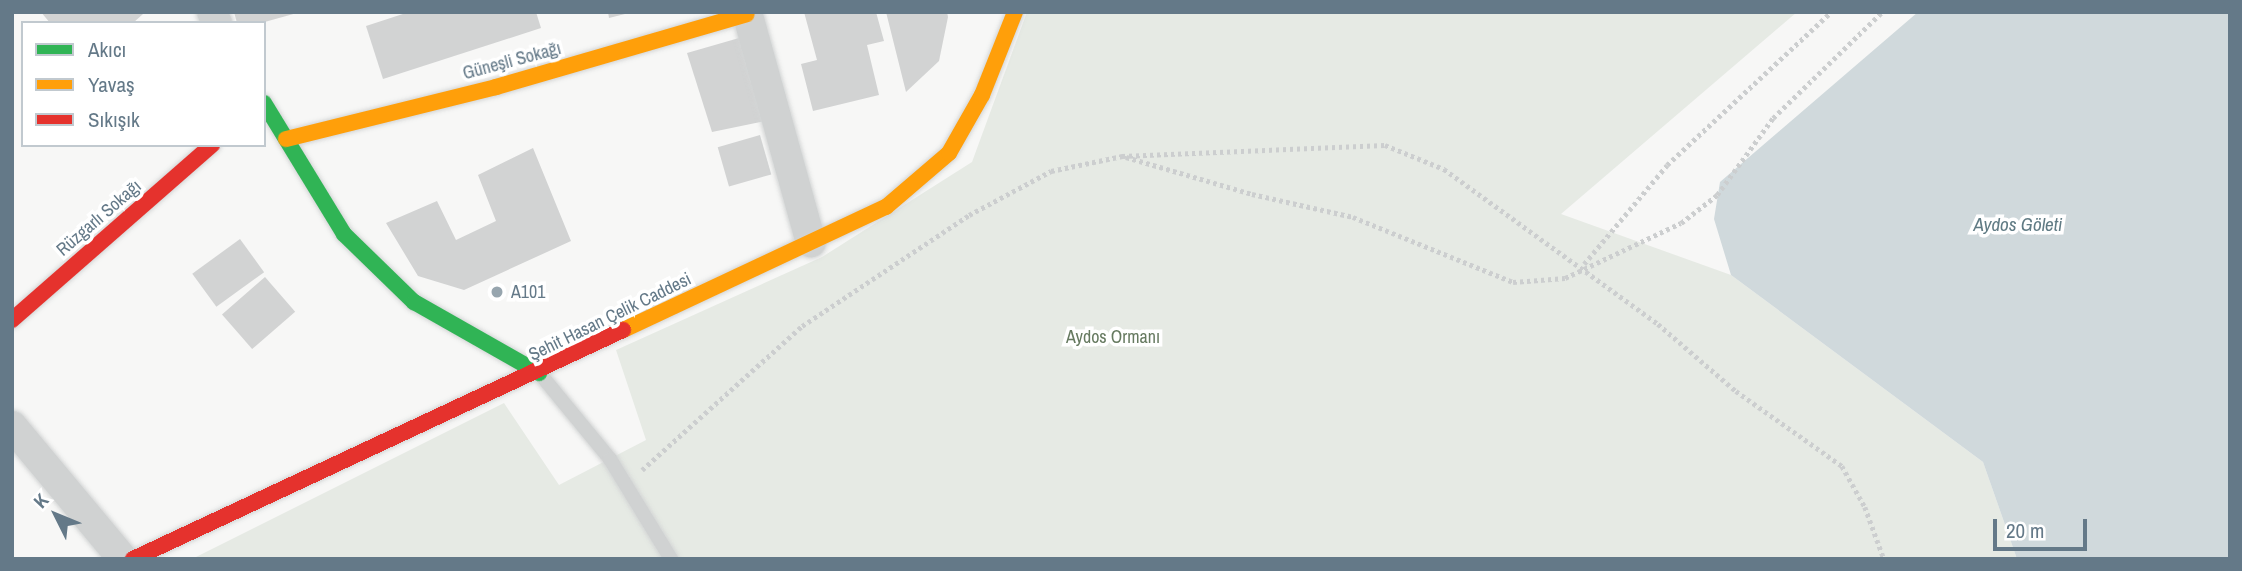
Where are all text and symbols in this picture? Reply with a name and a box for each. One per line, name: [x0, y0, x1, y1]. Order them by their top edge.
legend: [21, 21, 266, 147]
text: Akıcı: [88, 35, 126, 64]
street label: Güneşli Sokağı: [460, 38, 564, 84]
text: Yavaş: [88, 70, 135, 99]
text: Sıkışık: [88, 105, 140, 134]
street label: Rüzgarlı Sokağı: [52, 175, 146, 261]
water label: Aydos Göleti: [1974, 214, 2062, 236]
street label: Şehit Hasan Çelik Caddesi: [525, 268, 695, 366]
place label: A101: [511, 281, 545, 303]
marker: A101: [489, 284, 505, 300]
park label: Aydos Ormanı: [1066, 326, 1160, 348]
north arrow: [21, 480, 91, 550]
text: K: [27, 488, 54, 514]
scale bar: [1997, 504, 2092, 548]
text: 20 m: [2006, 516, 2044, 545]

